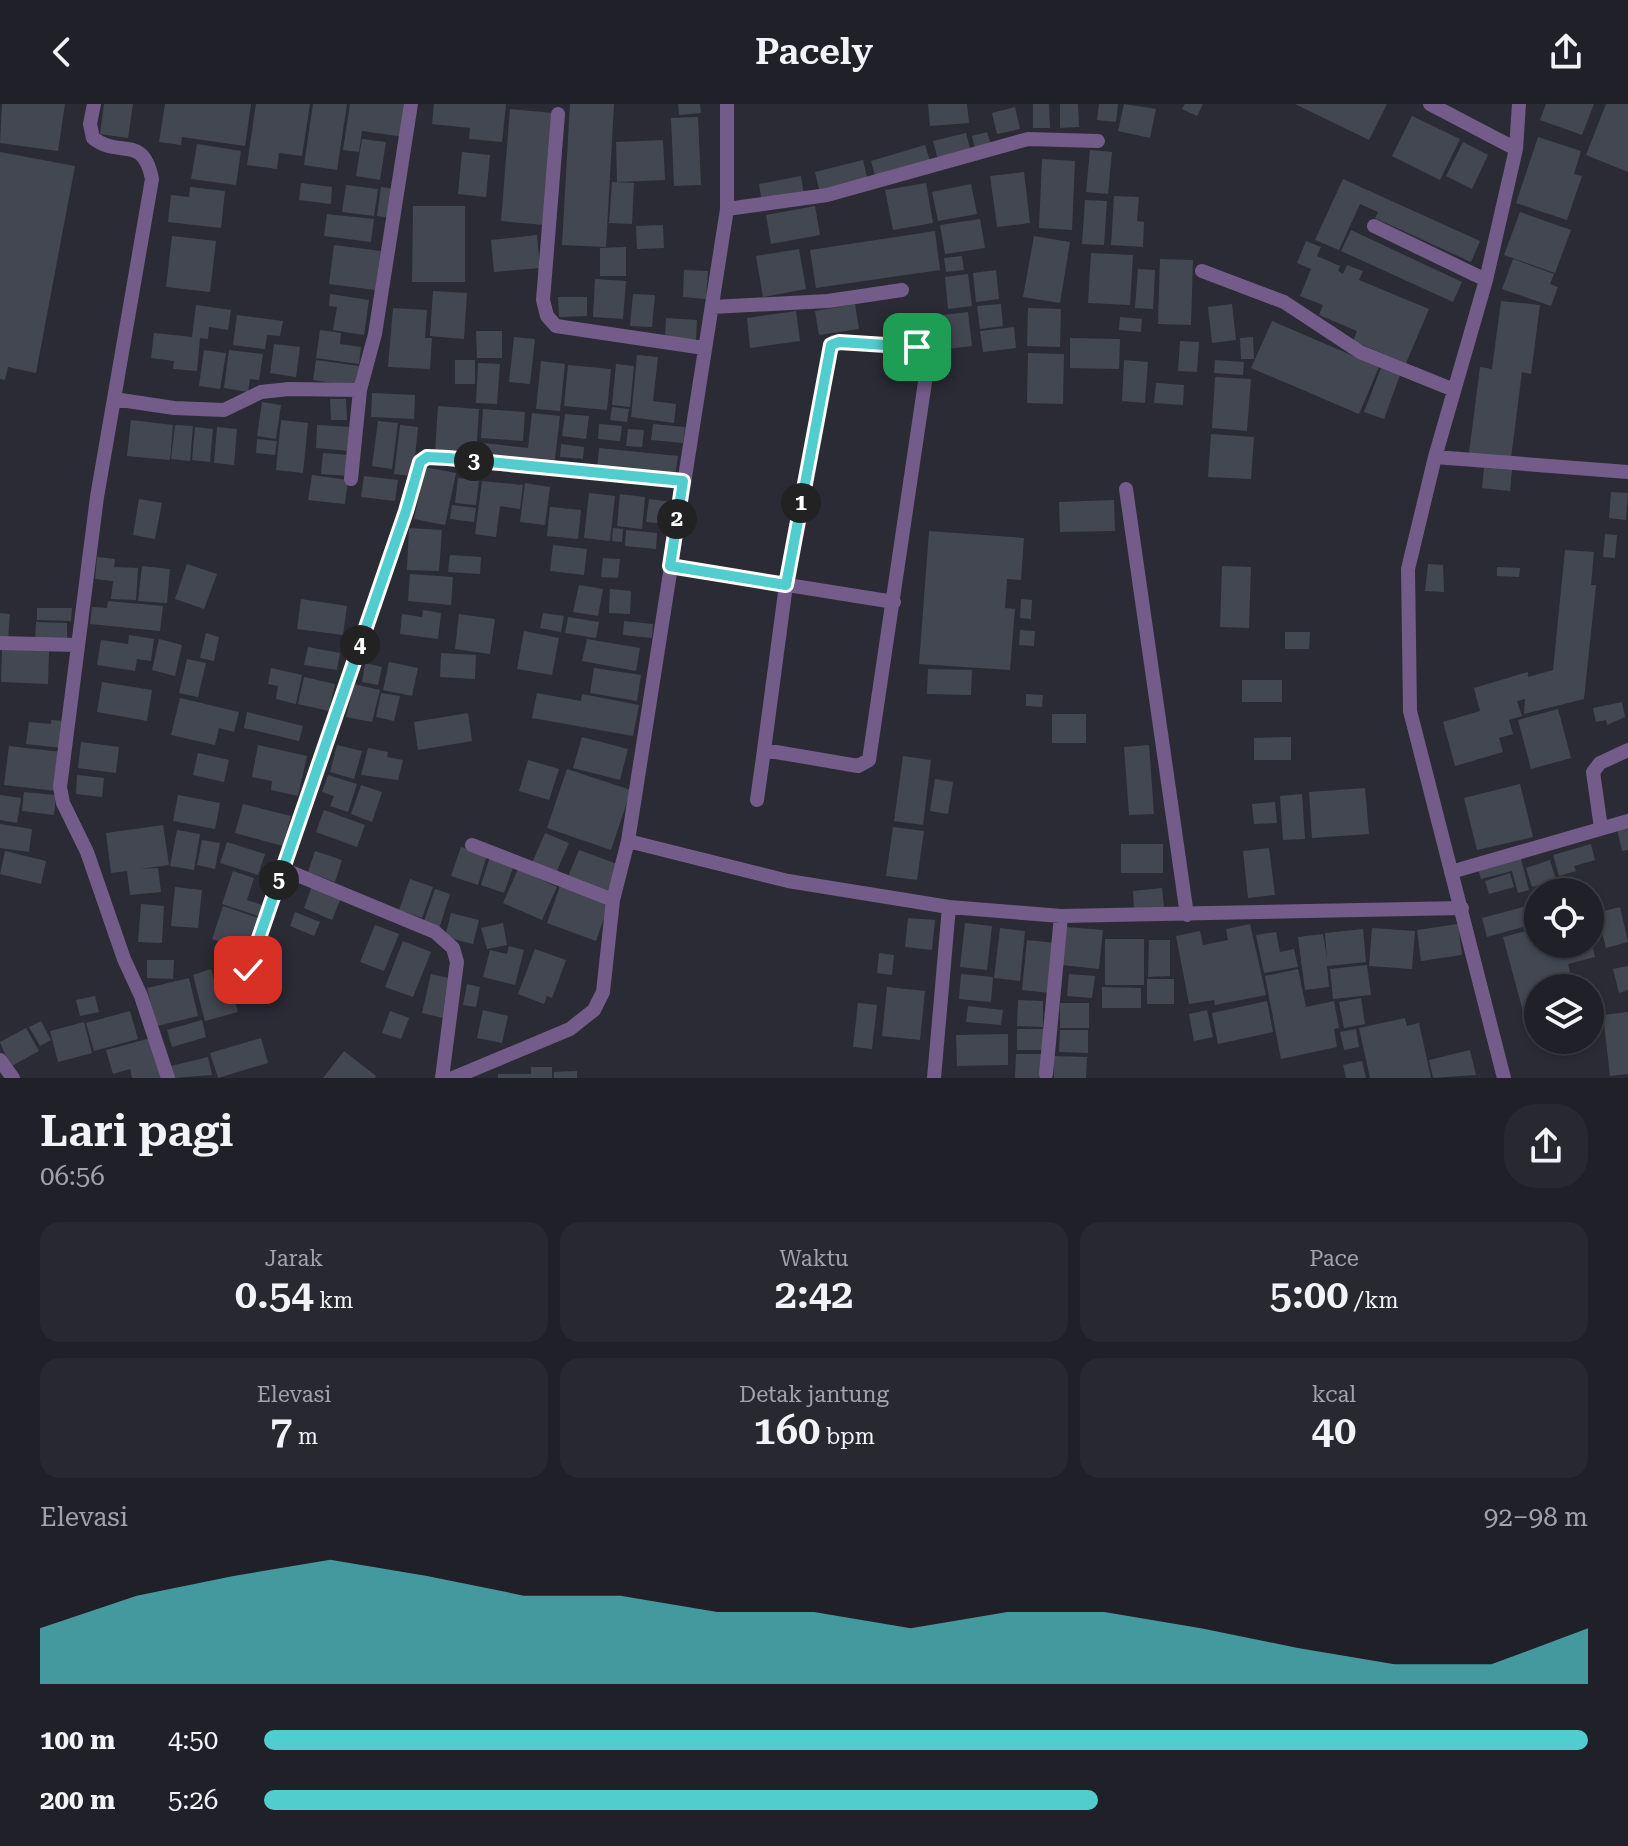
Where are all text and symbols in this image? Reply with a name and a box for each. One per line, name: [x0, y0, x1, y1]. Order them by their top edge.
icon: back: [40, 30, 84, 74]
icon: share: [1544, 30, 1588, 74]
text: Pacely: [755, 31, 873, 73]
pin: [883, 313, 951, 381]
icon: arrive: [895, 325, 939, 369]
pin: 3: [454, 441, 494, 481]
text: 3: [468, 448, 480, 473]
pin: 1: [781, 483, 821, 523]
text: 1: [795, 490, 807, 515]
pin: 2: [657, 499, 697, 539]
text: 2: [671, 506, 683, 531]
pin: 4: [340, 625, 380, 665]
text: 4: [354, 632, 366, 657]
pin: 5: [259, 860, 299, 900]
text: 5: [273, 867, 285, 892]
map controls: [1524, 878, 1604, 1054]
button: locate: [1524, 878, 1604, 958]
pin: [214, 936, 282, 1004]
icon: check: [226, 948, 270, 992]
button: layers: [1524, 974, 1604, 1054]
button: share: [1504, 1104, 1588, 1188]
text: Lari pagi: [40, 1105, 234, 1157]
text: 06:56: [40, 1161, 105, 1191]
text: Jarak: [265, 1246, 323, 1271]
text: Waktu: [779, 1246, 849, 1271]
text: Pace: [1309, 1246, 1359, 1271]
text: 0.54: [235, 1271, 314, 1318]
text: 2:42: [775, 1271, 854, 1318]
text: 5:00: [1270, 1271, 1349, 1318]
text: km: [314, 1288, 353, 1313]
text: /km: [1349, 1288, 1398, 1313]
text: Elevasi: [257, 1382, 331, 1407]
text: Detak jantung: [739, 1382, 889, 1407]
text: kcal: [1312, 1382, 1356, 1407]
text: 7: [270, 1407, 292, 1454]
text: 160: [753, 1407, 820, 1454]
text: 40: [1312, 1407, 1356, 1454]
text: m: [292, 1424, 318, 1449]
text: bpm: [820, 1424, 875, 1449]
text: Elevasi: [40, 1502, 128, 1532]
text: 92–98 m: [1484, 1502, 1588, 1532]
text: 100 m: [40, 1725, 115, 1755]
text: 4:50: [168, 1725, 218, 1755]
text: 200 m: [40, 1785, 115, 1815]
text: 5:26: [168, 1785, 218, 1815]

